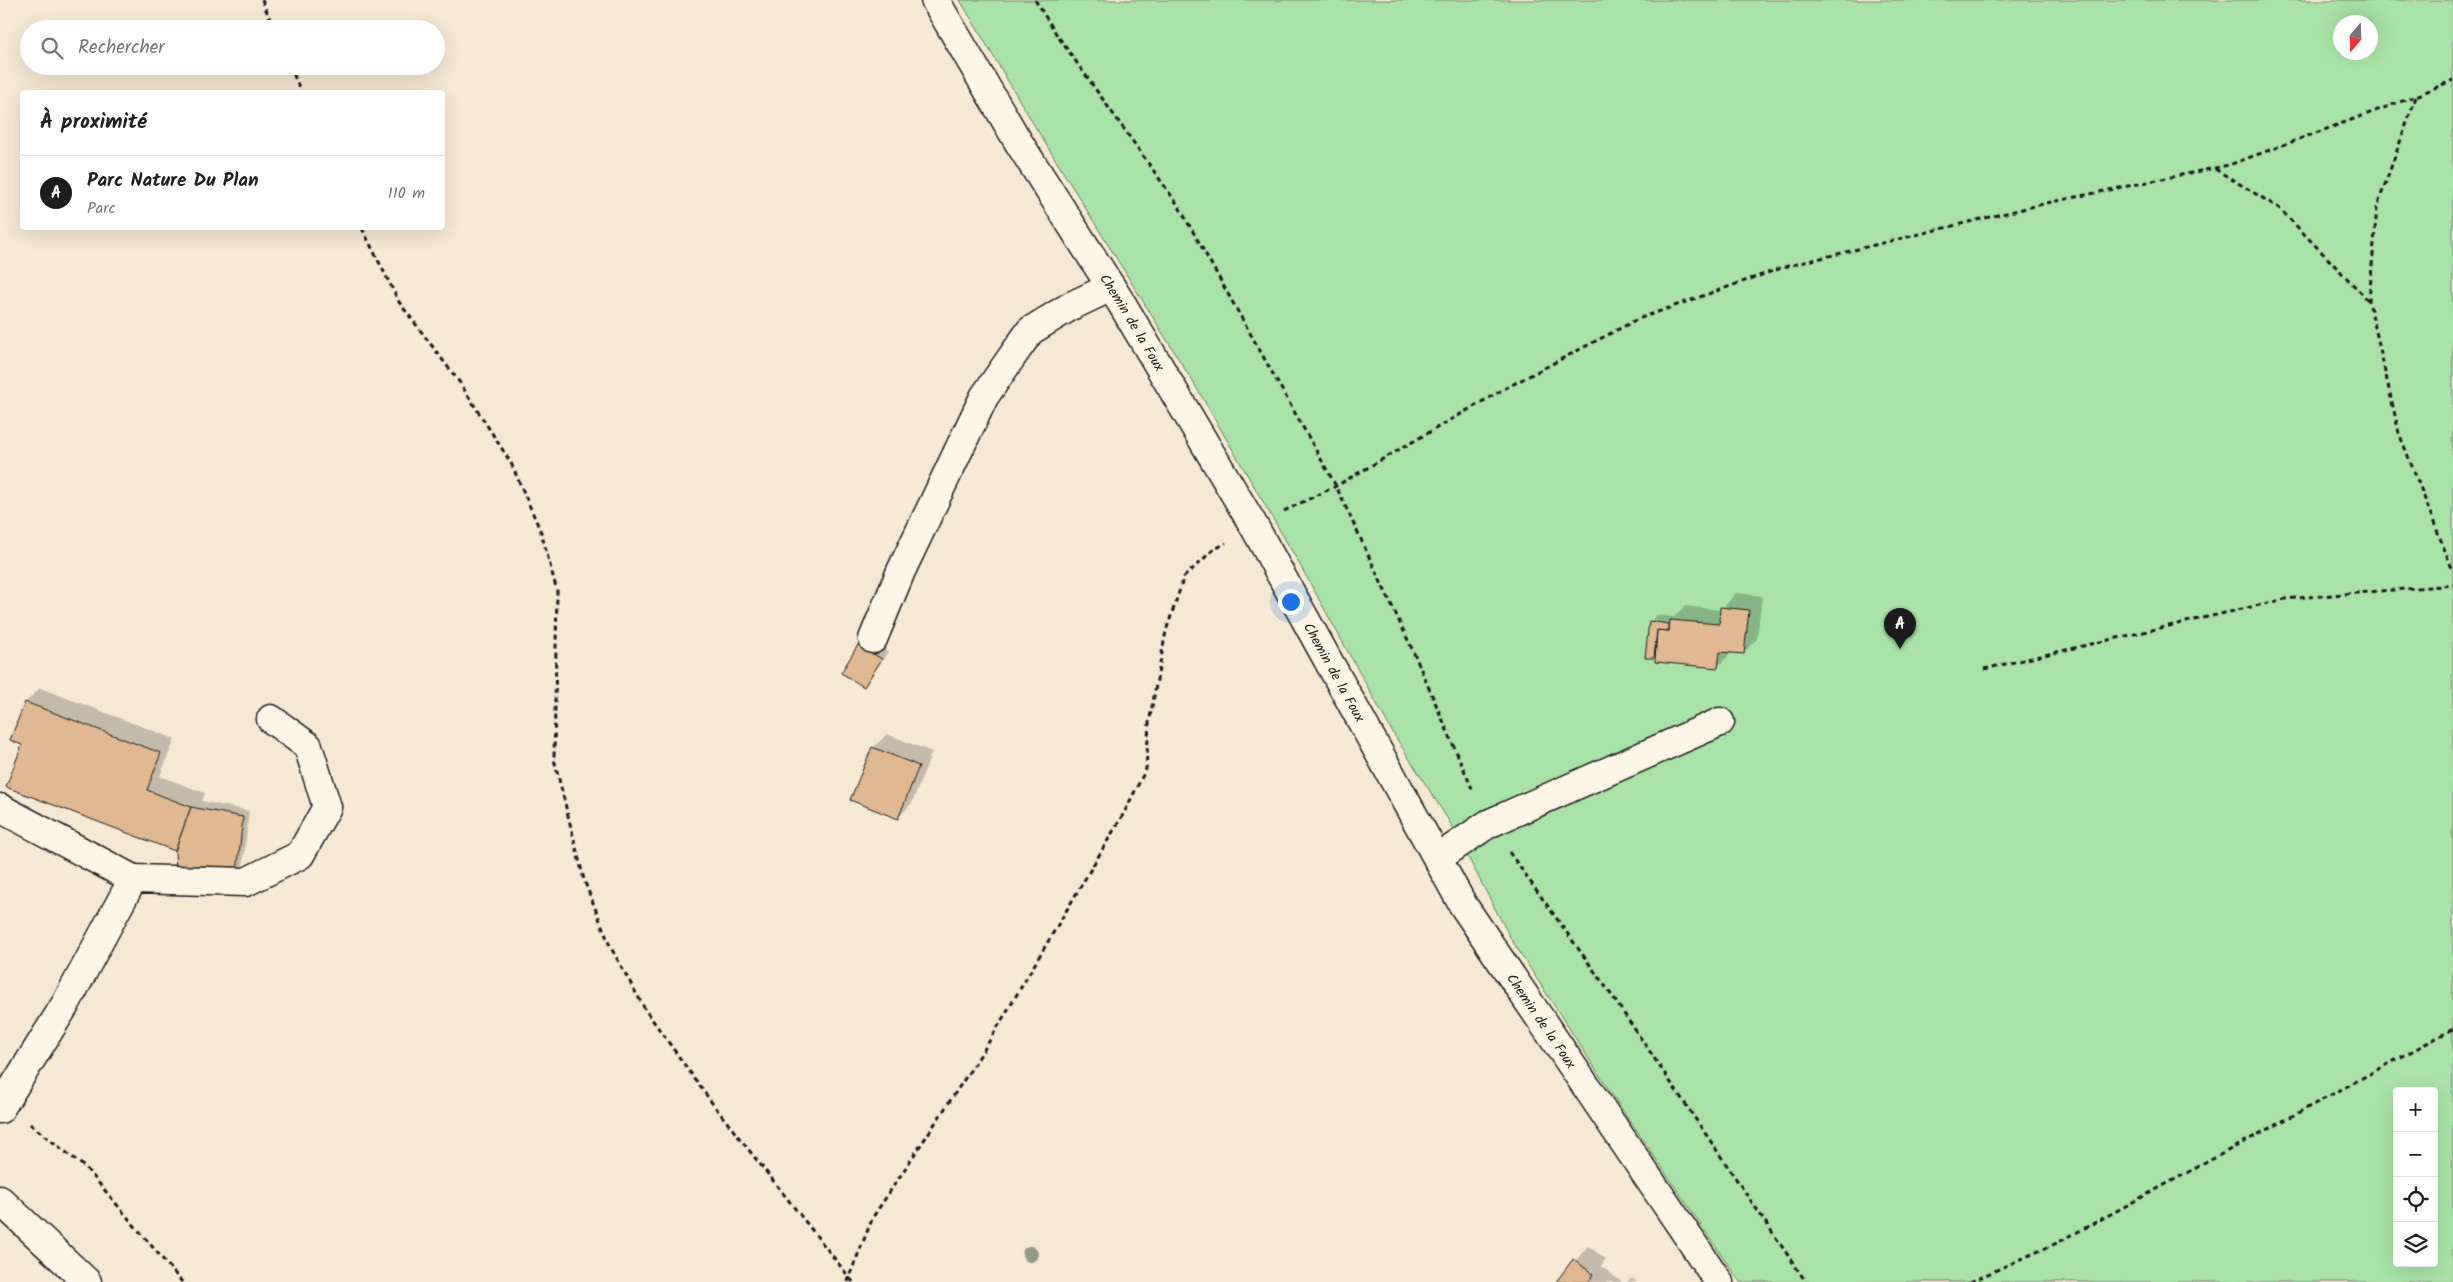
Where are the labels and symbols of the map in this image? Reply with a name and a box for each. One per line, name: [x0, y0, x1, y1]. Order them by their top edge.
north arrow: [2333, 15, 2378, 60]
street label: Chemin de la Foux: [1093, 270, 1170, 377]
your location: [1278, 589, 1304, 615]
pin: A: [1884, 608, 1916, 649]
street label: Chemin de la Foux: [1297, 619, 1370, 727]
street label: Chemin de la Foux: [1501, 969, 1582, 1074]

